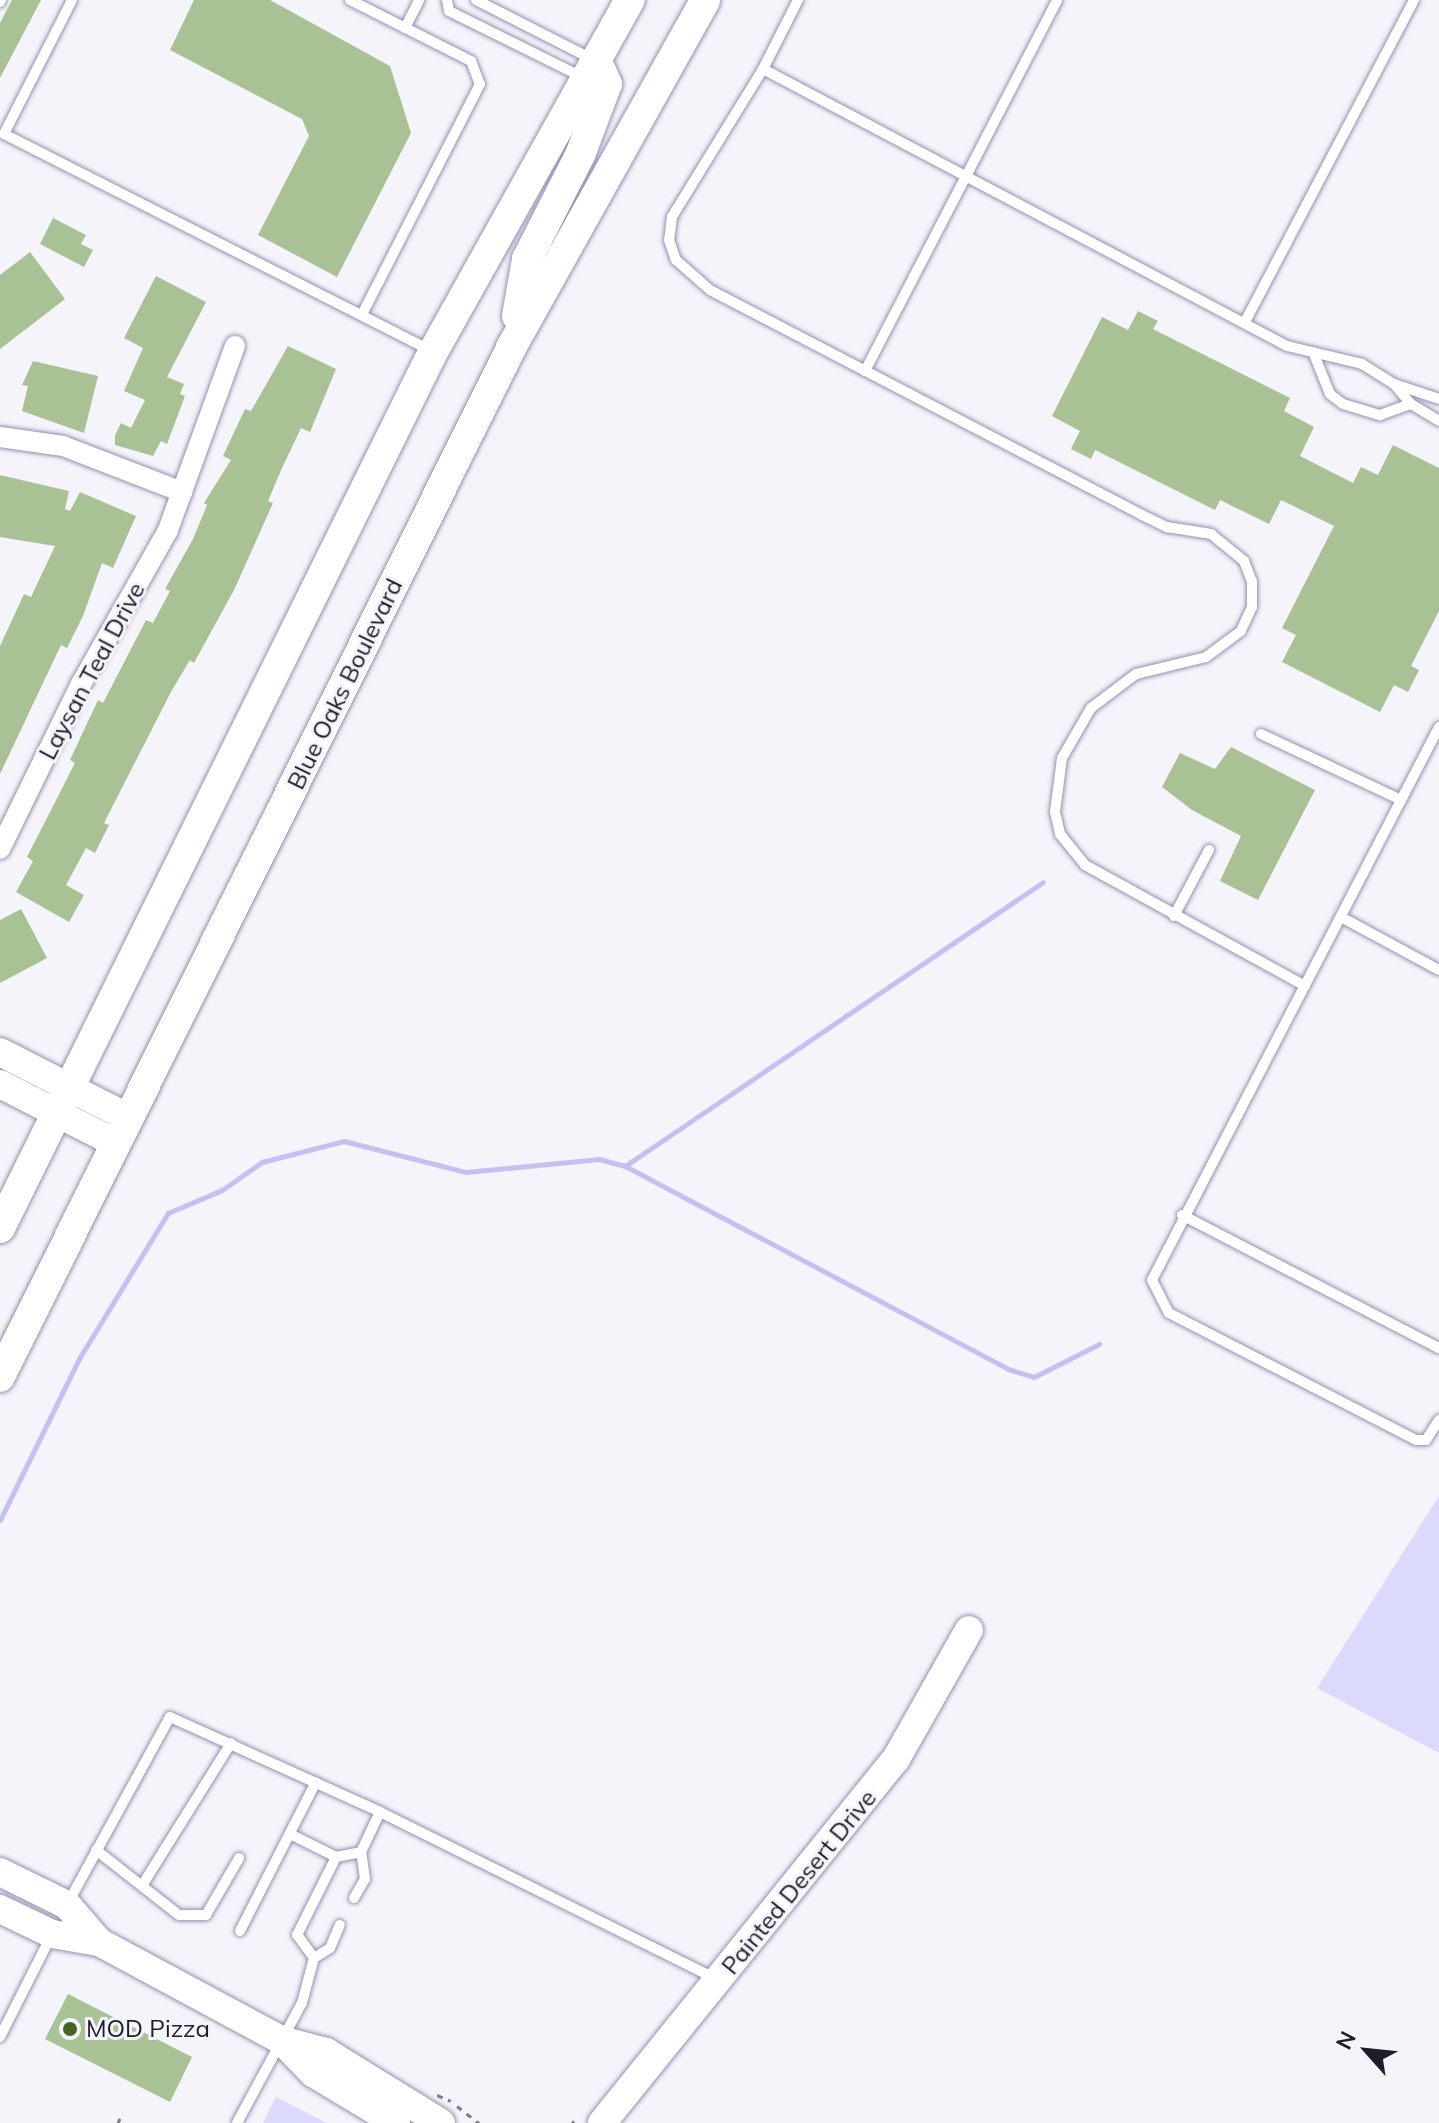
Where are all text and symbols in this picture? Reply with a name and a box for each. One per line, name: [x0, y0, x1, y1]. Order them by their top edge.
street label: Blue Oaks Boulevard: [281, 574, 409, 794]
street label: Laysan Teal Drive: [33, 577, 151, 765]
street label: Painted Desert Drive: [716, 1784, 882, 1980]
north arrow: [1327, 2011, 1407, 2091]
place label: MOD Pizza: [86, 2015, 210, 2043]
marker: MOD Pizza: [61, 2020, 79, 2038]
text: N: [1329, 2026, 1362, 2054]

